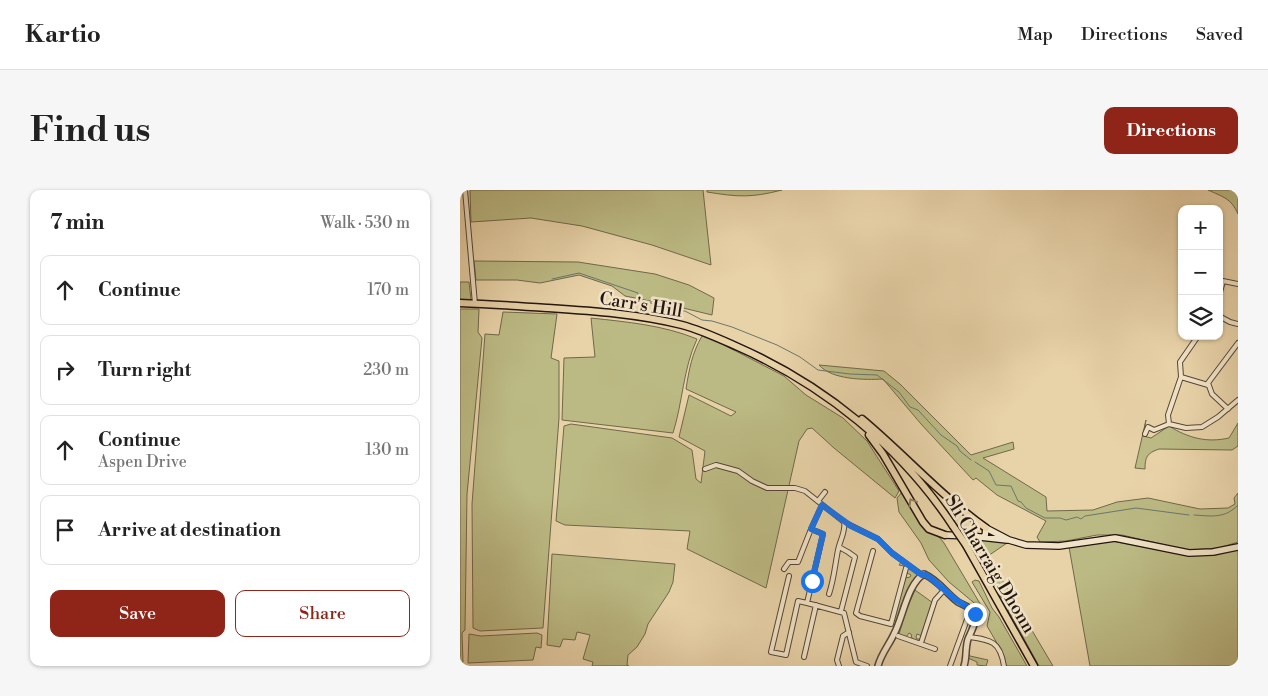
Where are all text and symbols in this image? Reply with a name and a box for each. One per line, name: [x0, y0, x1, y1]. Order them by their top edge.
text: Kartio: [25, 20, 101, 50]
text: Map: [1017, 23, 1053, 46]
text: Directions: [1081, 23, 1168, 46]
text: Saved: [1196, 23, 1243, 46]
button: Directions: [1104, 107, 1238, 154]
text: Find us: [30, 109, 150, 152]
map controls: [1178, 205, 1223, 340]
button: +: [1178, 205, 1223, 250]
text: 7 min: [50, 210, 104, 236]
text: Walk · 530 m: [321, 213, 410, 233]
button: −: [1178, 250, 1223, 295]
icon: ahead: [51, 276, 79, 304]
text: Continue: [98, 278, 181, 302]
text: 170 m: [367, 280, 409, 300]
street label: Carr's Hill: [598, 287, 685, 323]
button: layers: [1178, 295, 1223, 340]
icon: right: [51, 356, 79, 384]
text: Turn right: [98, 358, 191, 382]
text: 230 m: [363, 360, 409, 380]
text: Continue: [98, 428, 181, 452]
icon: ahead: [51, 436, 79, 464]
text: 130 m: [365, 440, 409, 460]
text: Aspen Drive: [98, 452, 187, 472]
street label: Sli Charraig Dhonn: [940, 490, 1041, 638]
one-way arrow: [908, 499, 918, 508]
icon: arrive: [51, 516, 79, 544]
text: Arrive at destination: [98, 518, 281, 542]
route start: [801, 570, 824, 593]
button: Save: [50, 590, 225, 637]
button: Share: [235, 590, 410, 637]
route end: [964, 603, 987, 626]

